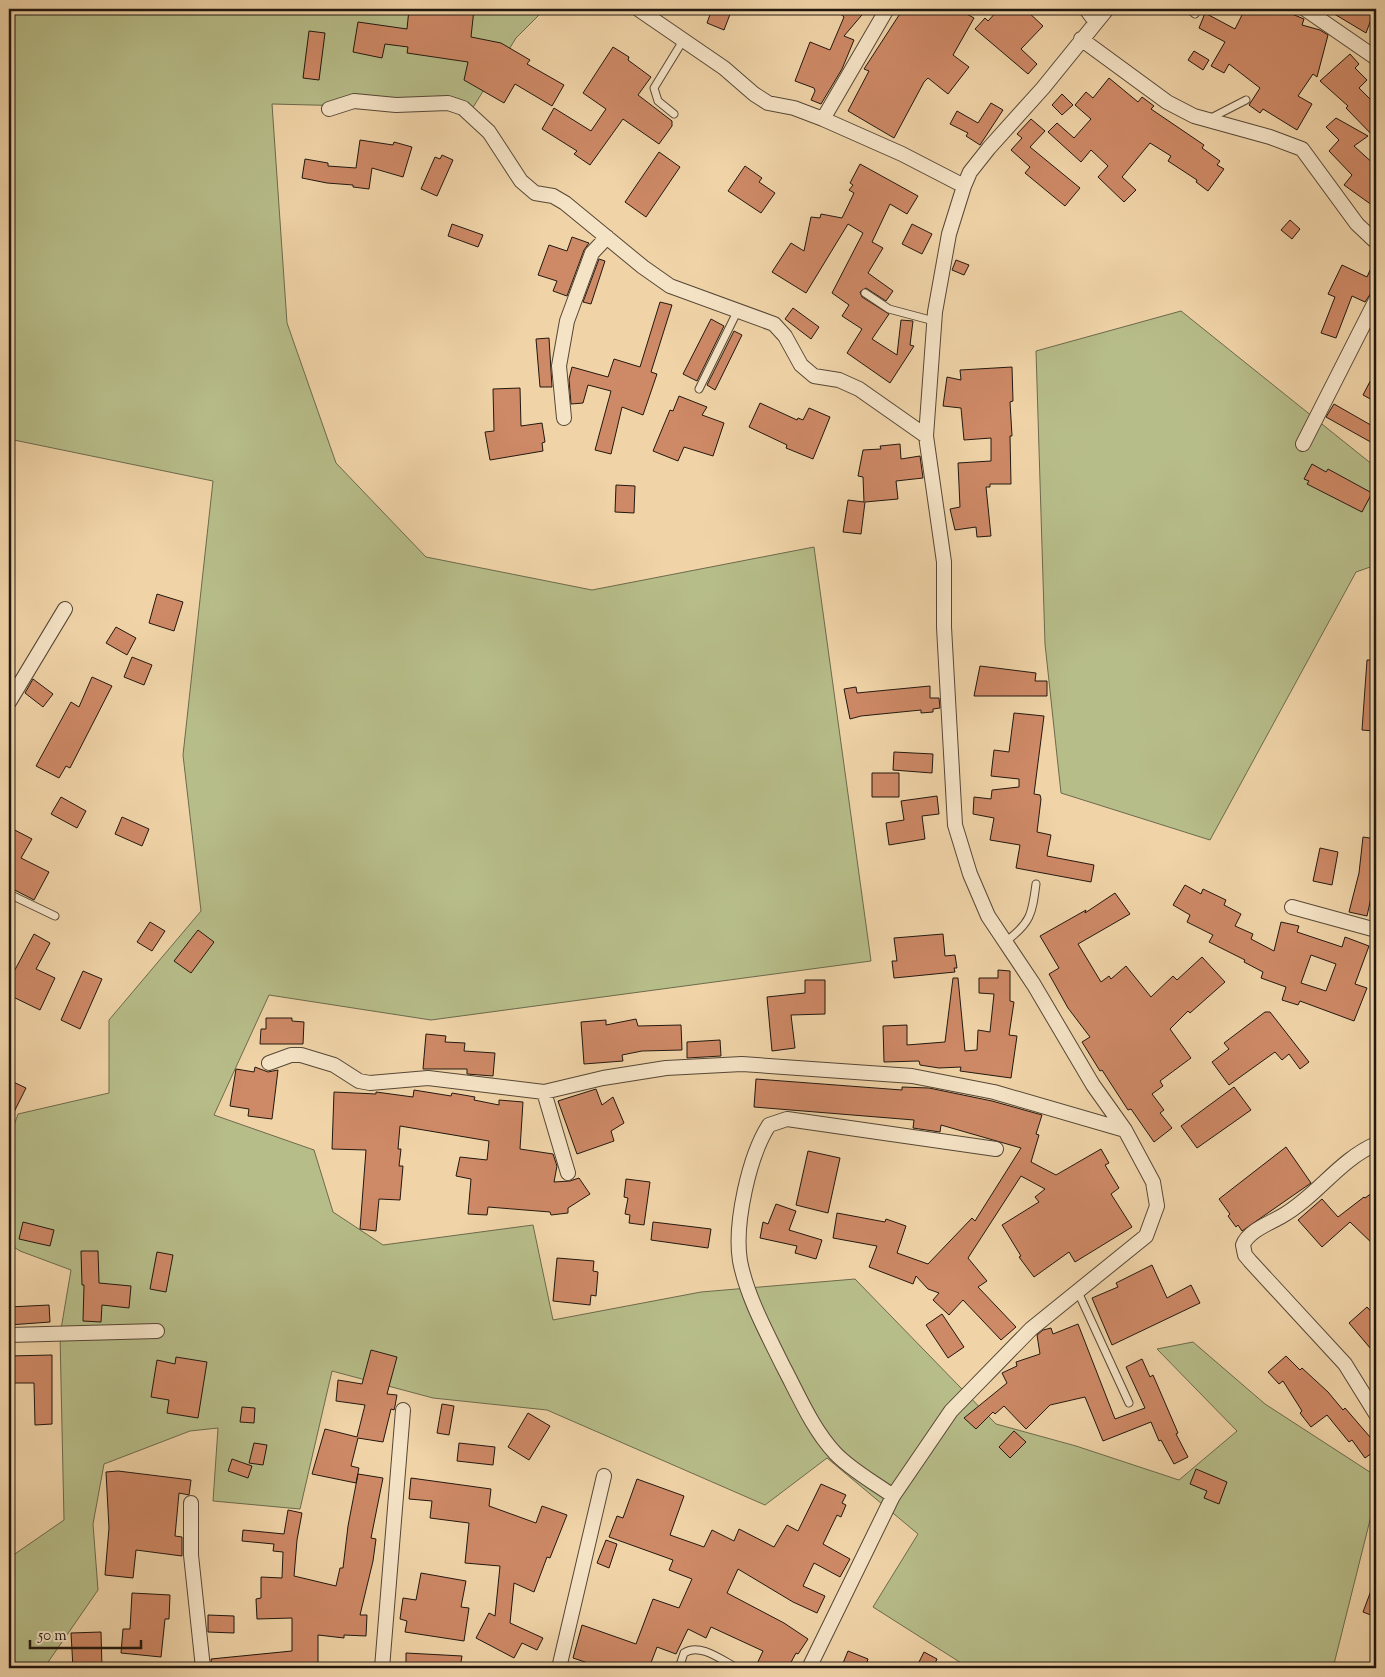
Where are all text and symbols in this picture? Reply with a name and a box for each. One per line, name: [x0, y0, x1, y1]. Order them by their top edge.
scale bar: [30, 1617, 141, 1649]
text: 50 m: [37, 1626, 67, 1647]

